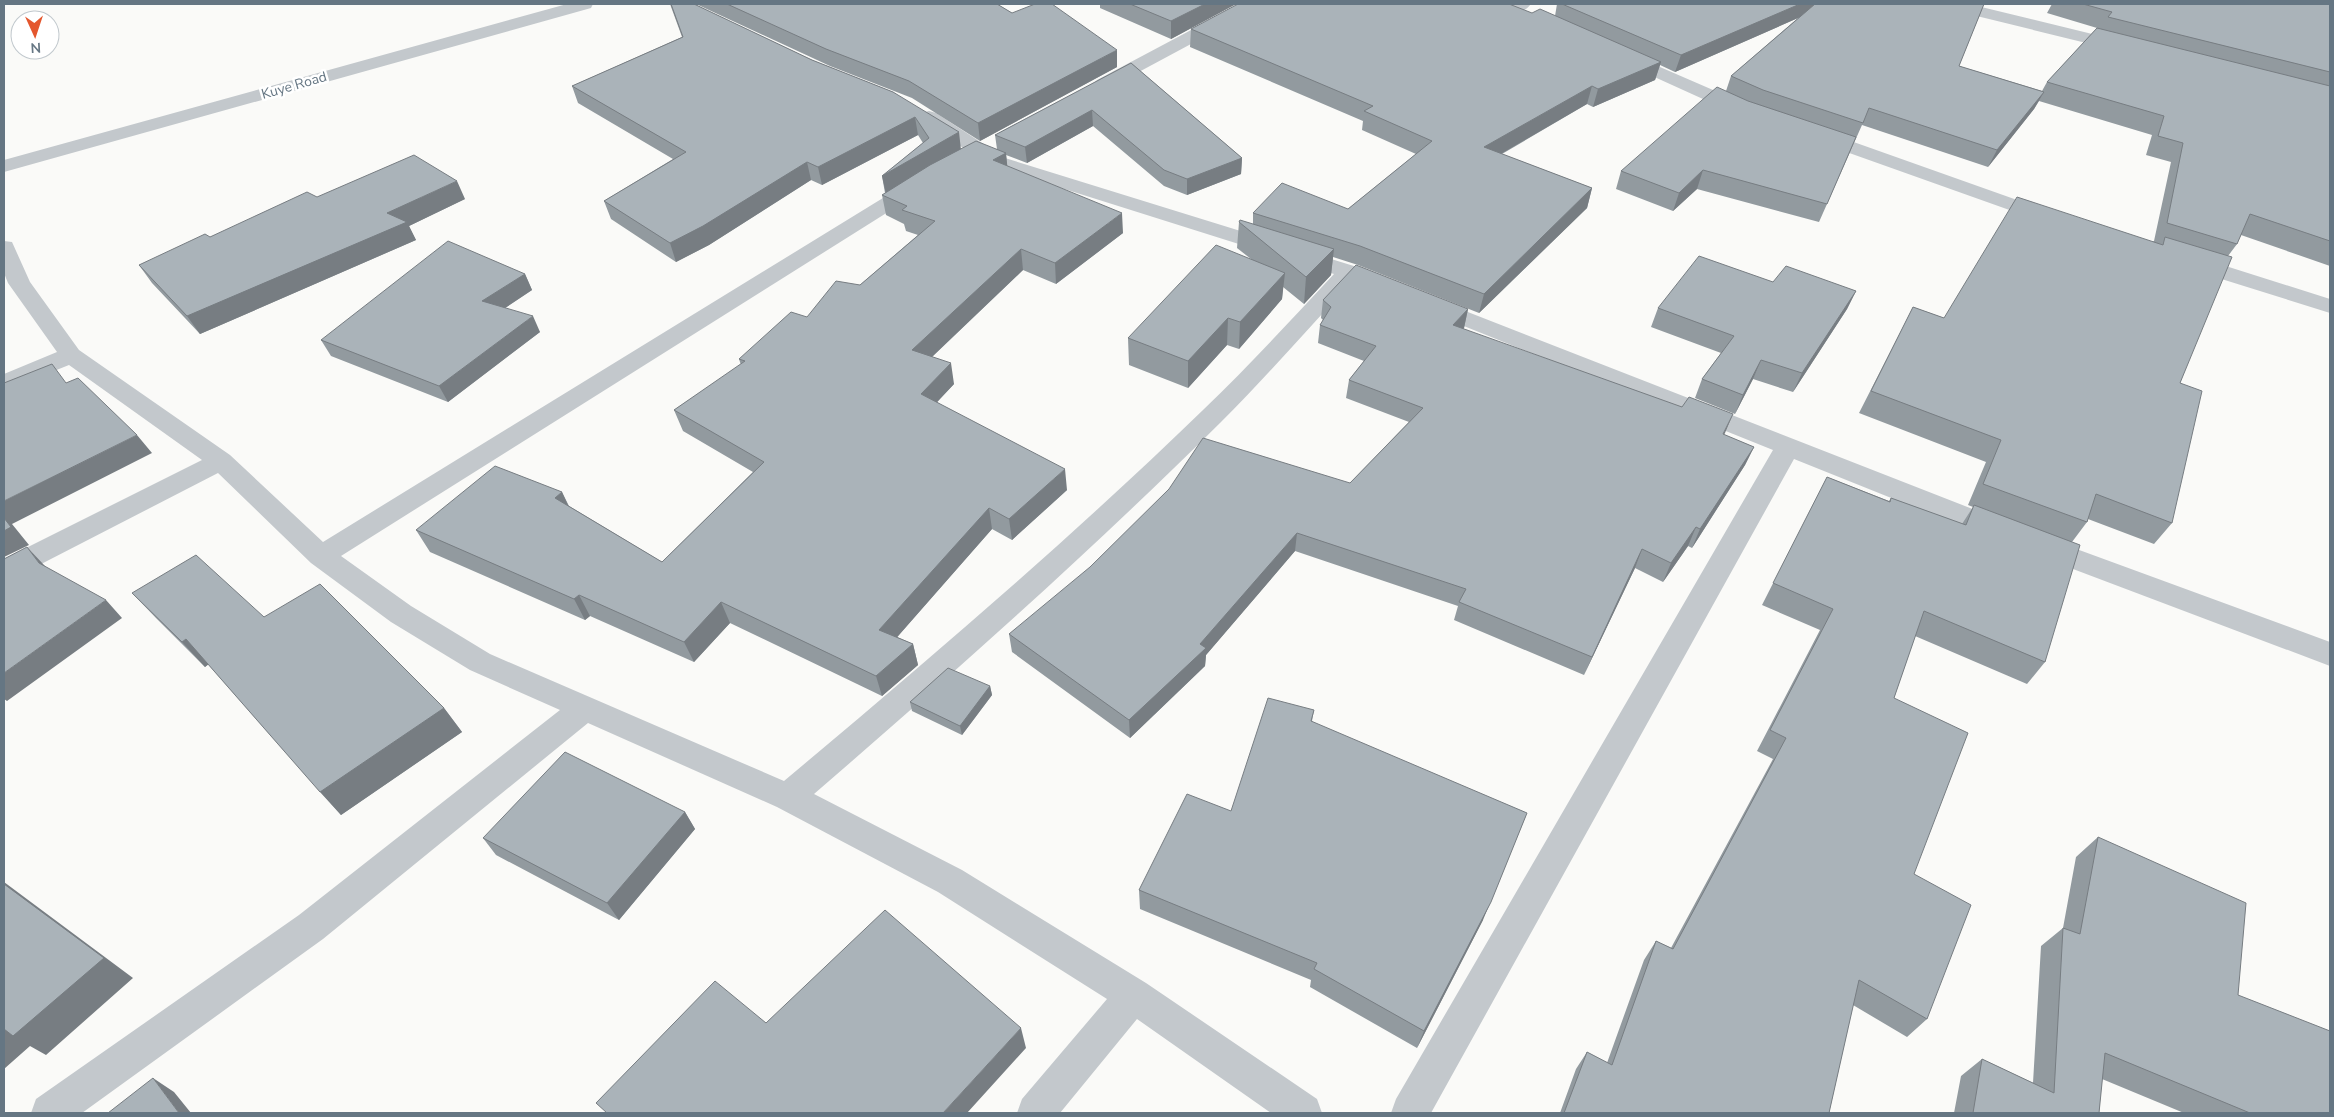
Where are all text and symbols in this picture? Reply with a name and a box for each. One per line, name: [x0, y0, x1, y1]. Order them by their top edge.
north arrow: [10, 10, 60, 60]
text: N: [30, 38, 41, 57]
street label: Kuye Road: [259, 67, 329, 104]

